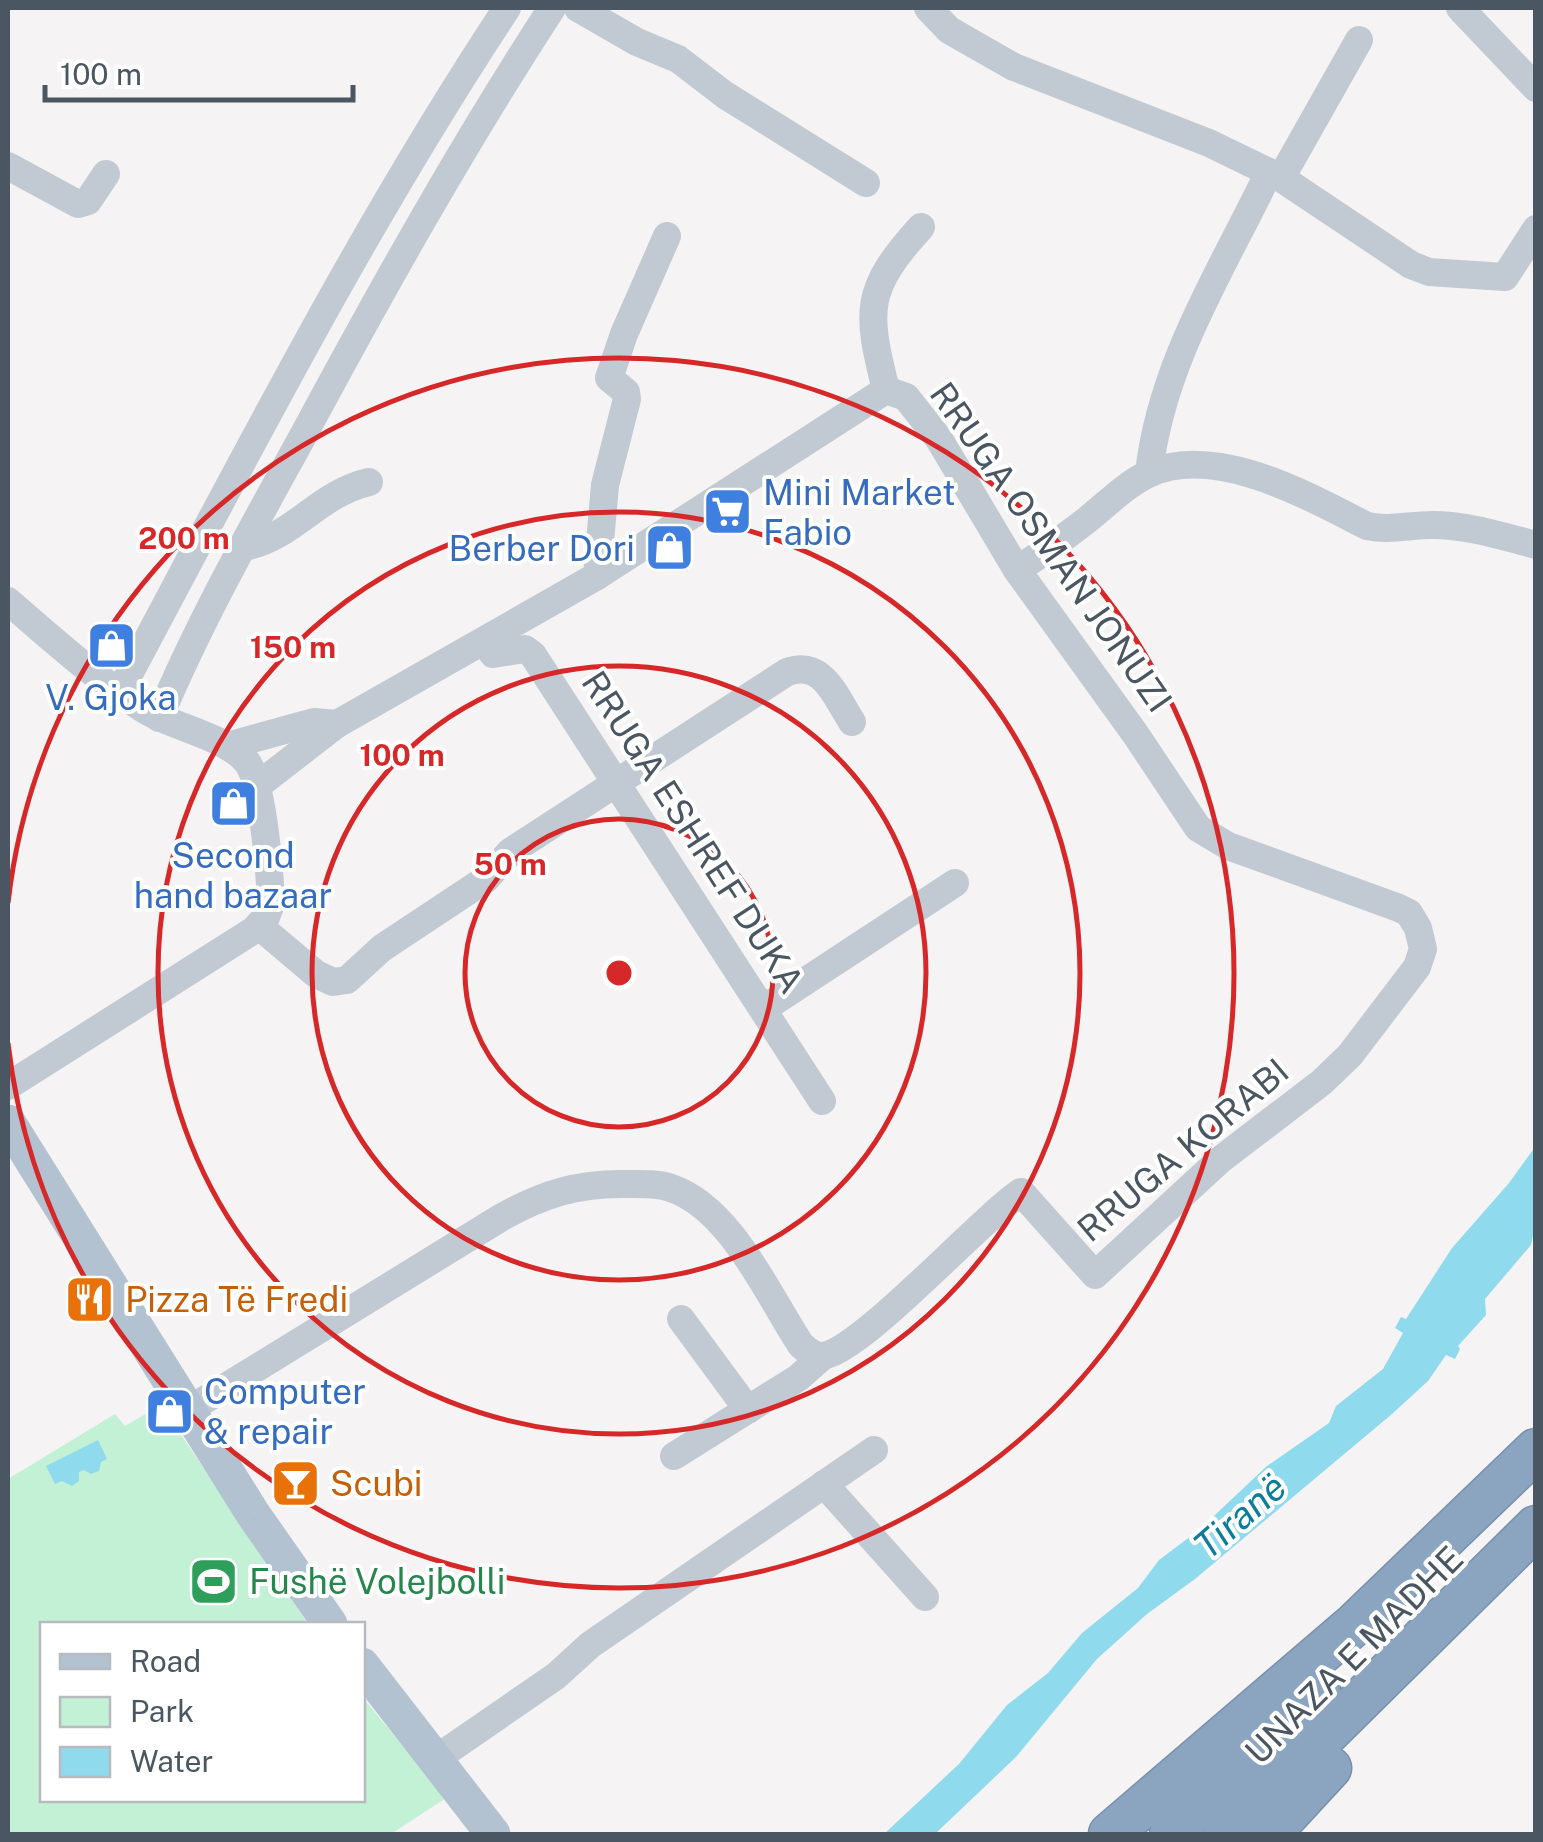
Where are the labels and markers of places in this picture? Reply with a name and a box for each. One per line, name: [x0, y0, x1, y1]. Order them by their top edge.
place label: Mini Market Fabio: [763, 472, 956, 553]
supermarket icon: Mini Market Fabio: [702, 486, 754, 538]
shop icon: Berber Dori: [644, 522, 696, 574]
place label: Berber Dori: [449, 528, 635, 569]
shop icon: V. Gjoka: [85, 619, 137, 671]
place label: V. Gjoka: [45, 677, 177, 718]
shop icon: Second hand bazaar: [207, 777, 259, 829]
place label: Second hand bazaar: [134, 835, 332, 916]
centre of rings: [601, 955, 637, 991]
restaurant icon: Pizza Të Fredi: [64, 1273, 116, 1325]
place label: Pizza Të Fredi: [125, 1279, 348, 1320]
place label: Computer & repair: [204, 1371, 366, 1452]
shop icon: Computer & repair: [143, 1385, 195, 1437]
bar icon: Scubi: [269, 1457, 321, 1509]
place label: Scubi: [330, 1463, 423, 1504]
sports icon: Fushë Volejbolli: [188, 1555, 240, 1607]
place label: Fushë Volejbolli: [249, 1561, 506, 1602]

